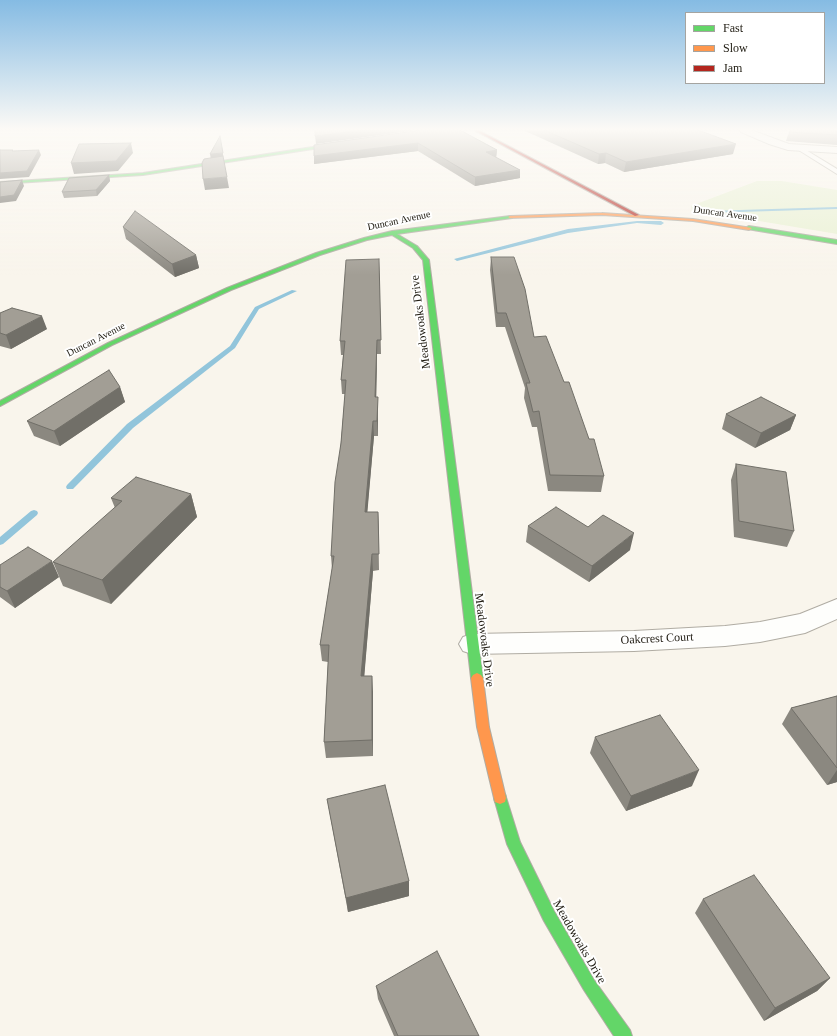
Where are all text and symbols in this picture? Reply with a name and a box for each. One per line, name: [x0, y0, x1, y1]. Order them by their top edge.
legend: [685, 12, 825, 84]
text: Fast: [723, 21, 743, 35]
text: Slow: [723, 41, 748, 55]
text: Jam: [723, 61, 742, 75]
street label: Duncan Avenue: [692, 204, 758, 224]
street label: Duncan Avenue: [366, 208, 432, 234]
street label: Meadowoaks Drive: [408, 274, 434, 370]
street label: Duncan Avenue: [65, 320, 127, 360]
street label: Meadowoaks Drive: [471, 592, 497, 688]
street label: Oakcrest Court: [620, 630, 694, 648]
street label: Meadowoaks Drive: [549, 898, 609, 986]

